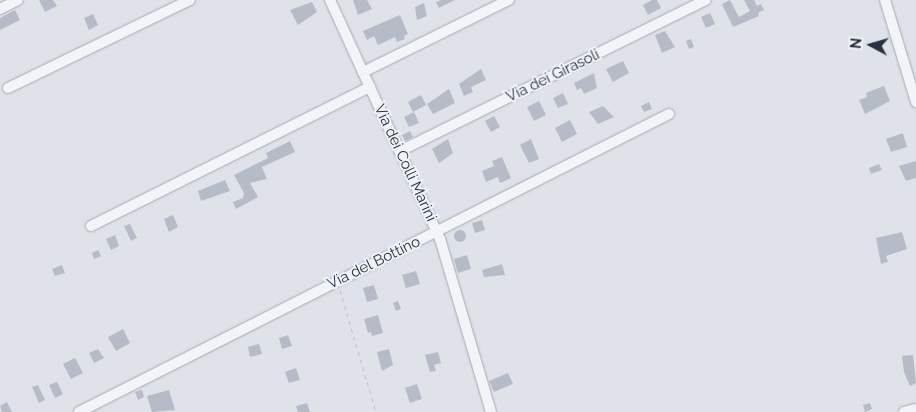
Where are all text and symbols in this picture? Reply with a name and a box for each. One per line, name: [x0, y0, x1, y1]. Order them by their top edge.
north arrow: [846, 20, 896, 70]
text: N: [848, 37, 865, 50]
street label: Via dei Girasoli: [503, 46, 603, 106]
street label: Via dei Colli Marini: [370, 102, 440, 224]
street label: Via del Bottino: [325, 233, 423, 293]

